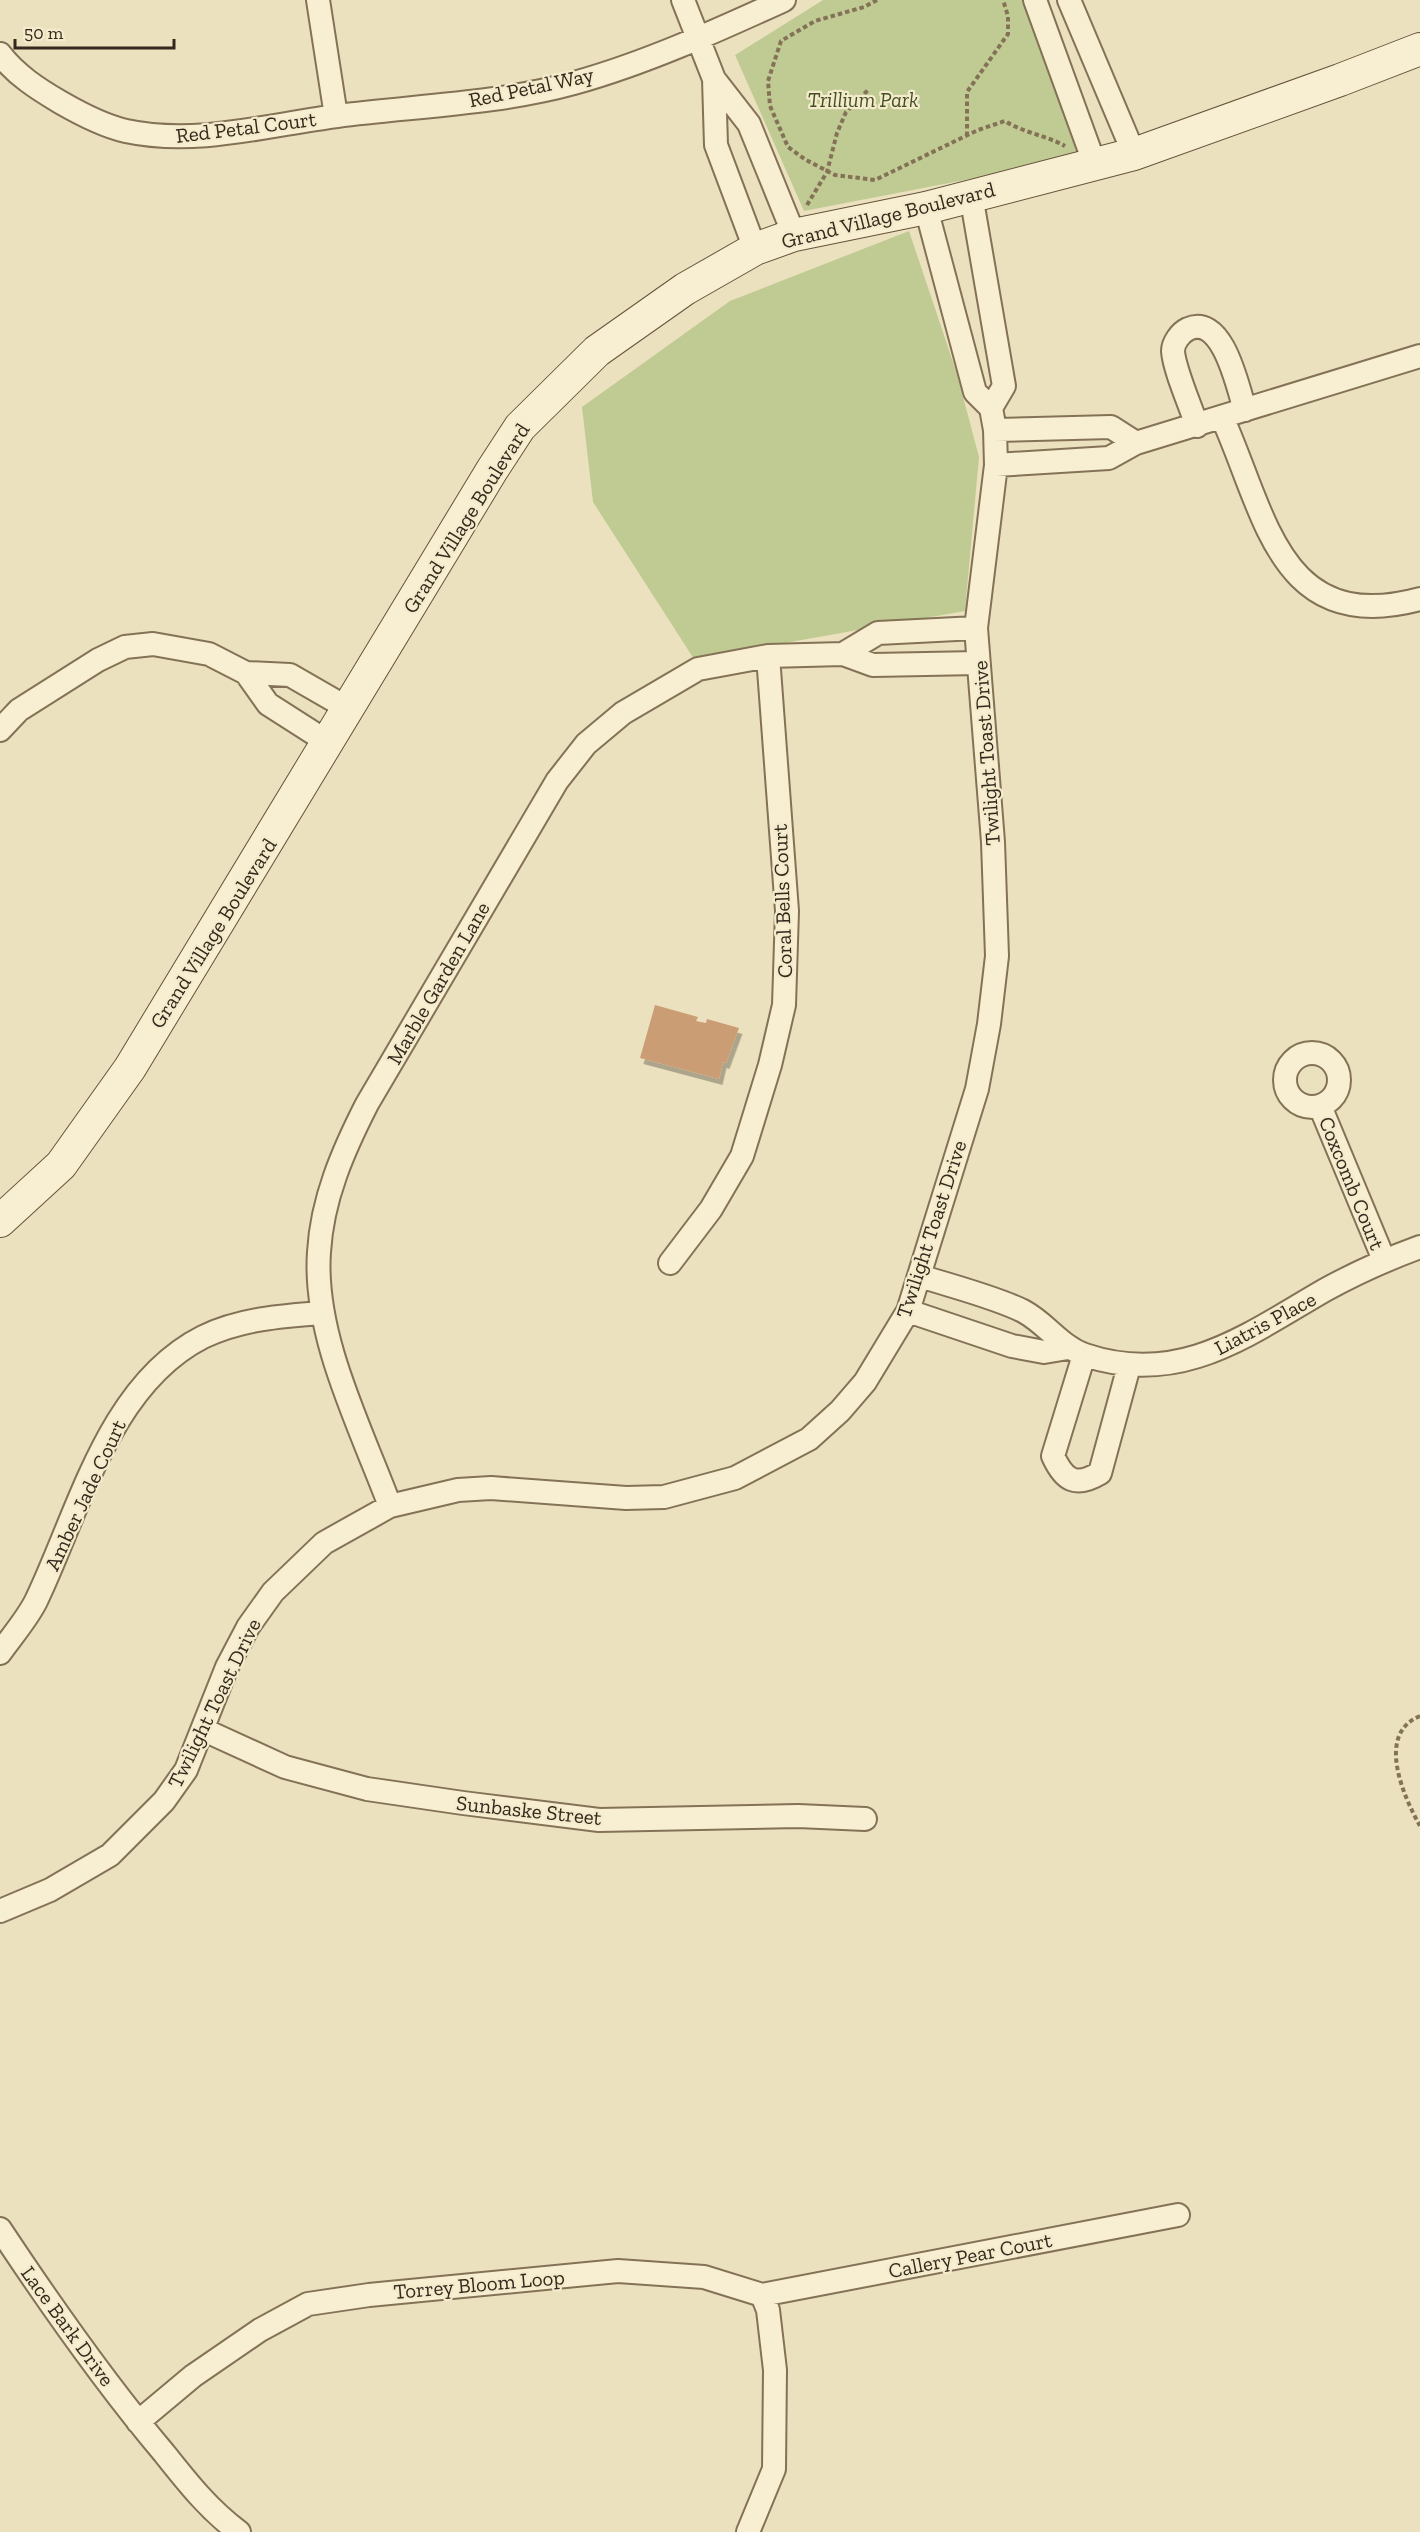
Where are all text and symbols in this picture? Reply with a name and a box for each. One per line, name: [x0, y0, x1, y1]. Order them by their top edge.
scale bar: [15, 12, 174, 50]
text: 50 m: [24, 22, 64, 44]
street label: Red Petal Way: [466, 62, 596, 112]
park label: Trillium Park: [808, 87, 918, 112]
street label: Red Petal Court: [174, 106, 318, 148]
street label: Grand Village Boulevard: [779, 176, 998, 254]
street label: Grand Village Boulevard: [397, 418, 535, 618]
street label: Twilight Toast Drive: [967, 660, 1005, 846]
street label: Coral Bells Court: [767, 823, 797, 978]
street label: Grand Village Boulevard: [144, 833, 282, 1033]
street label: Marble Garden Lane: [381, 897, 495, 1069]
street label: Coxcomb Court: [1314, 1113, 1390, 1254]
street label: Twilight Toast Drive: [890, 1137, 972, 1321]
street label: Liatris Place: [1210, 1286, 1320, 1360]
street label: Amber Jade Court: [39, 1415, 131, 1574]
street label: Twilight Toast Drive: [162, 1614, 266, 1792]
street label: Sunbaske Street: [455, 1790, 603, 1830]
street label: Callery Pear Court: [886, 2227, 1054, 2283]
street label: Lace Bark Drive: [16, 2261, 120, 2391]
street label: Torrey Bloom Loop: [392, 2264, 566, 2304]

